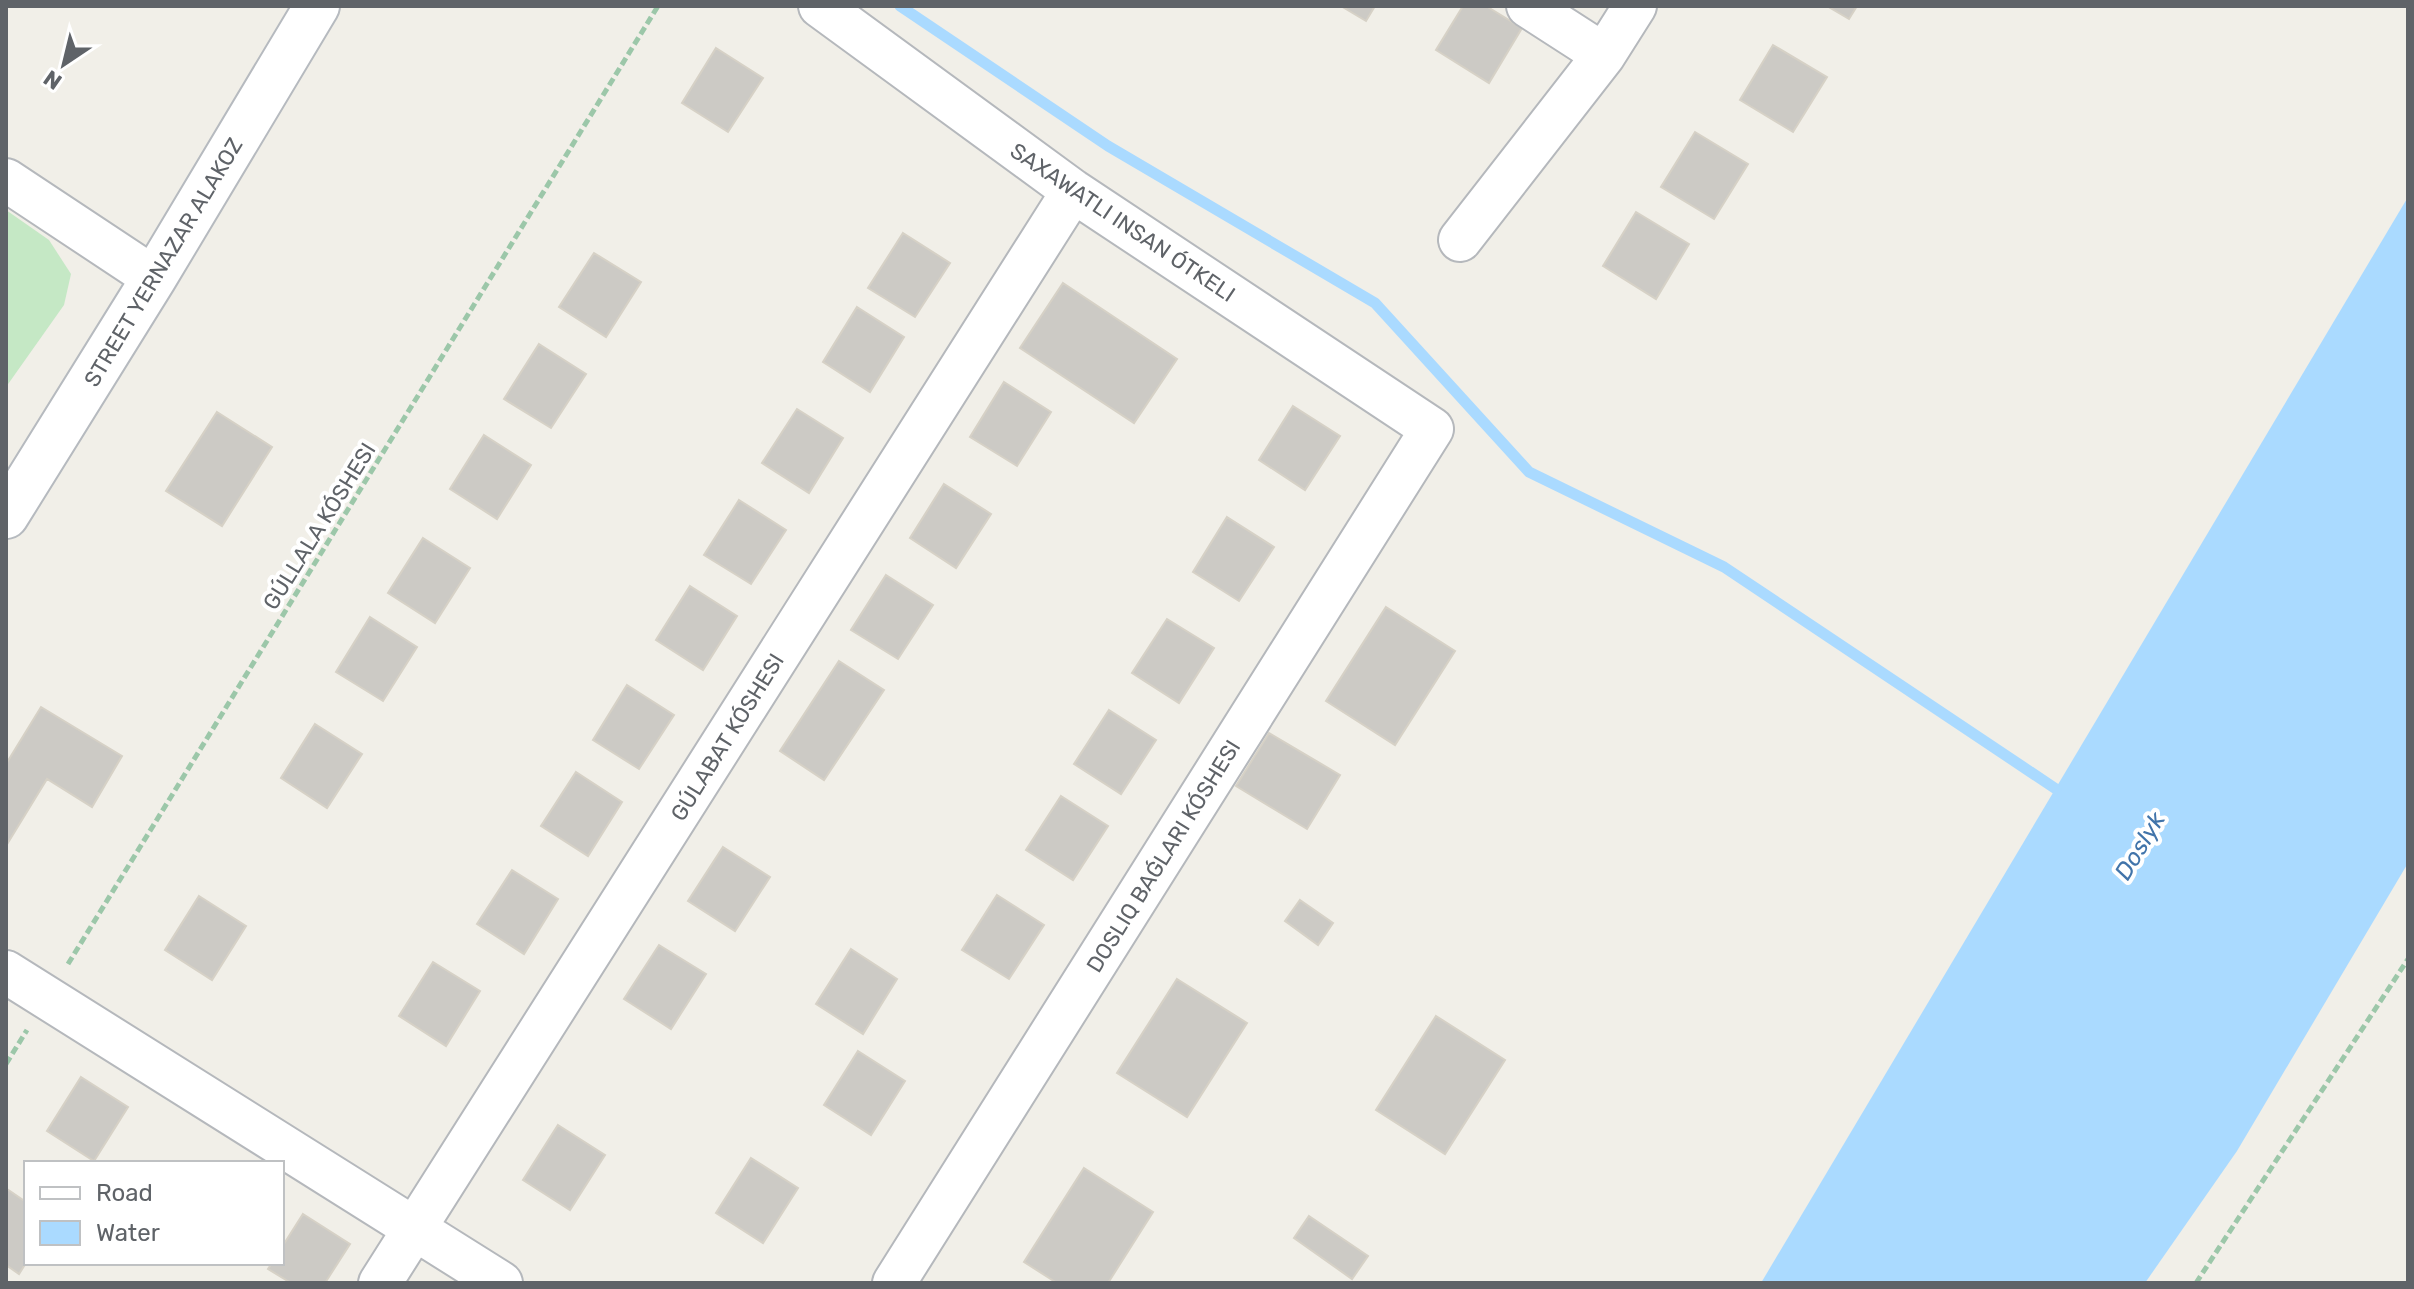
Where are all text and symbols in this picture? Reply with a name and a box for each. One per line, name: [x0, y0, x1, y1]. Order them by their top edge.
north arrow: [24, 24, 104, 104]
text: N: [39, 64, 67, 96]
street label: STREET YERNAZAR ALAKOZ: [78, 133, 249, 392]
street label: SAXAWATLI INSAN ÓTKELI: [1005, 137, 1240, 308]
street label: GÚLLALA KÓSHESI: [257, 438, 382, 615]
street label: GÚLABAT KÓSHESI: [665, 648, 790, 826]
street label: DOSLIQ BAǴLARI KÓSHESI: [1081, 735, 1246, 978]
water label: Doslyk: [2109, 807, 2171, 885]
legend: [24, 1161, 284, 1265]
text: Road: [96, 1179, 153, 1207]
text: Water: [96, 1219, 160, 1247]

